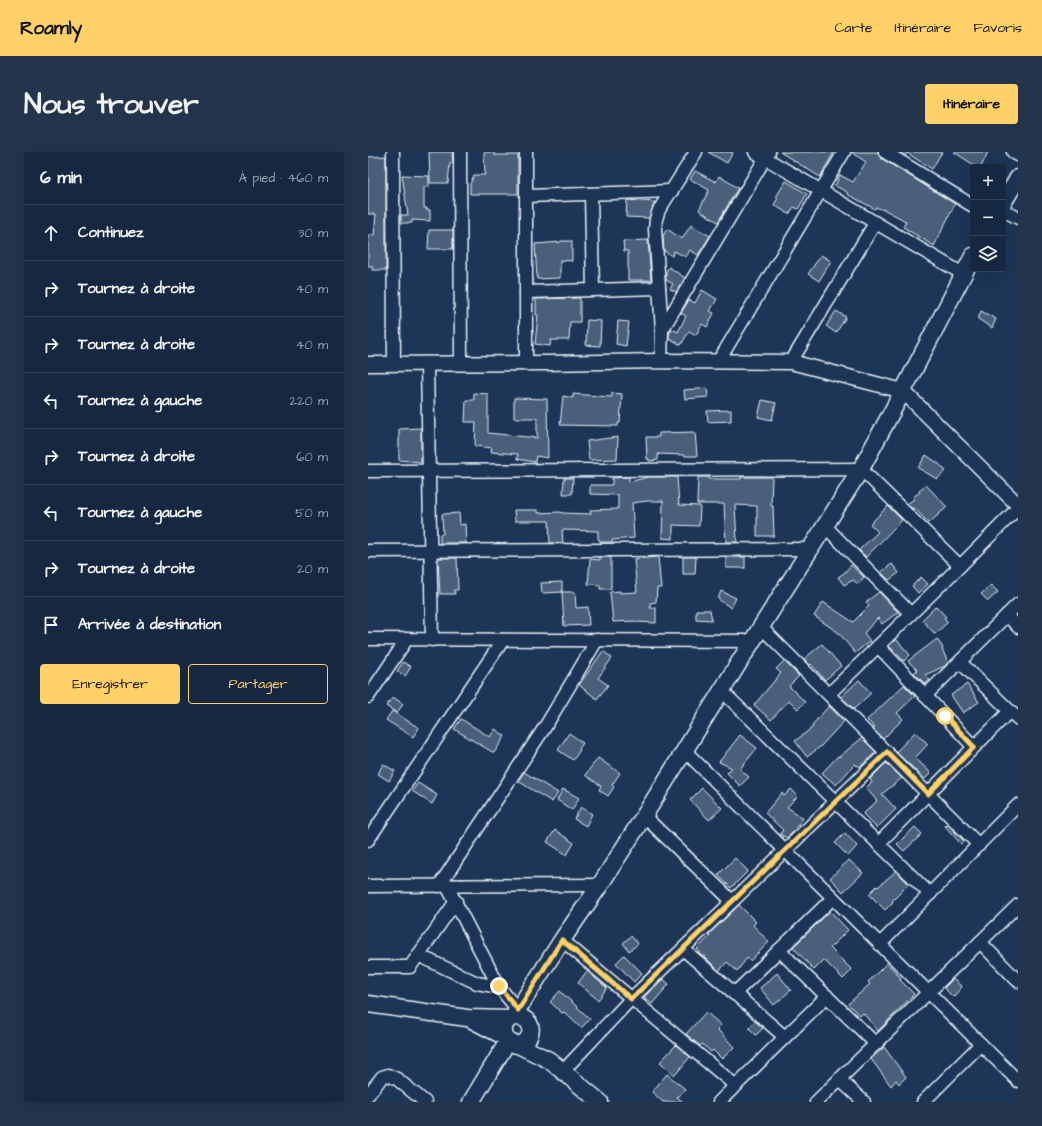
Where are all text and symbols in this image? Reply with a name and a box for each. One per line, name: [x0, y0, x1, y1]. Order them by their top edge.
text: Roamly: [20, 15, 82, 42]
text: Carte: [834, 18, 872, 38]
text: Itinéraire: [894, 18, 951, 38]
text: Favoris: [973, 18, 1022, 38]
button: Itinéraire: [925, 84, 1018, 124]
text: Nous trouver: [24, 85, 199, 124]
map controls: [970, 164, 1006, 272]
button: +: [970, 164, 1006, 200]
text: 6 min: [40, 166, 82, 190]
text: À pied · 460 m: [239, 169, 328, 187]
button: −: [970, 200, 1006, 236]
icon: ahead: [40, 222, 62, 244]
text: Continuez: [78, 222, 144, 243]
text: 30 m: [298, 224, 328, 242]
button: layers: [970, 236, 1006, 272]
icon: right: [40, 278, 62, 300]
text: Tournez à droite: [78, 278, 195, 299]
text: 40 m: [296, 280, 328, 298]
icon: right: [40, 334, 62, 356]
text: Tournez à droite: [78, 334, 195, 355]
text: 40 m: [296, 336, 328, 354]
icon: left: [40, 390, 62, 412]
text: Tournez à gauche: [78, 390, 202, 411]
text: 220 m: [290, 392, 328, 410]
icon: right: [40, 446, 62, 468]
text: Tournez à droite: [78, 446, 195, 467]
text: 60 m: [296, 448, 328, 466]
icon: left: [40, 502, 62, 524]
text: Tournez à gauche: [78, 502, 202, 523]
text: 50 m: [295, 504, 328, 522]
icon: right: [40, 558, 62, 580]
text: Tournez à droite: [78, 558, 195, 579]
text: 20 m: [297, 560, 328, 578]
icon: arrive: [40, 614, 62, 636]
text: Arrivée à destination: [78, 614, 221, 635]
button: Enregistrer: [40, 664, 180, 704]
button: Partager: [188, 664, 328, 704]
route start: [936, 707, 954, 725]
route end: [490, 977, 508, 995]

